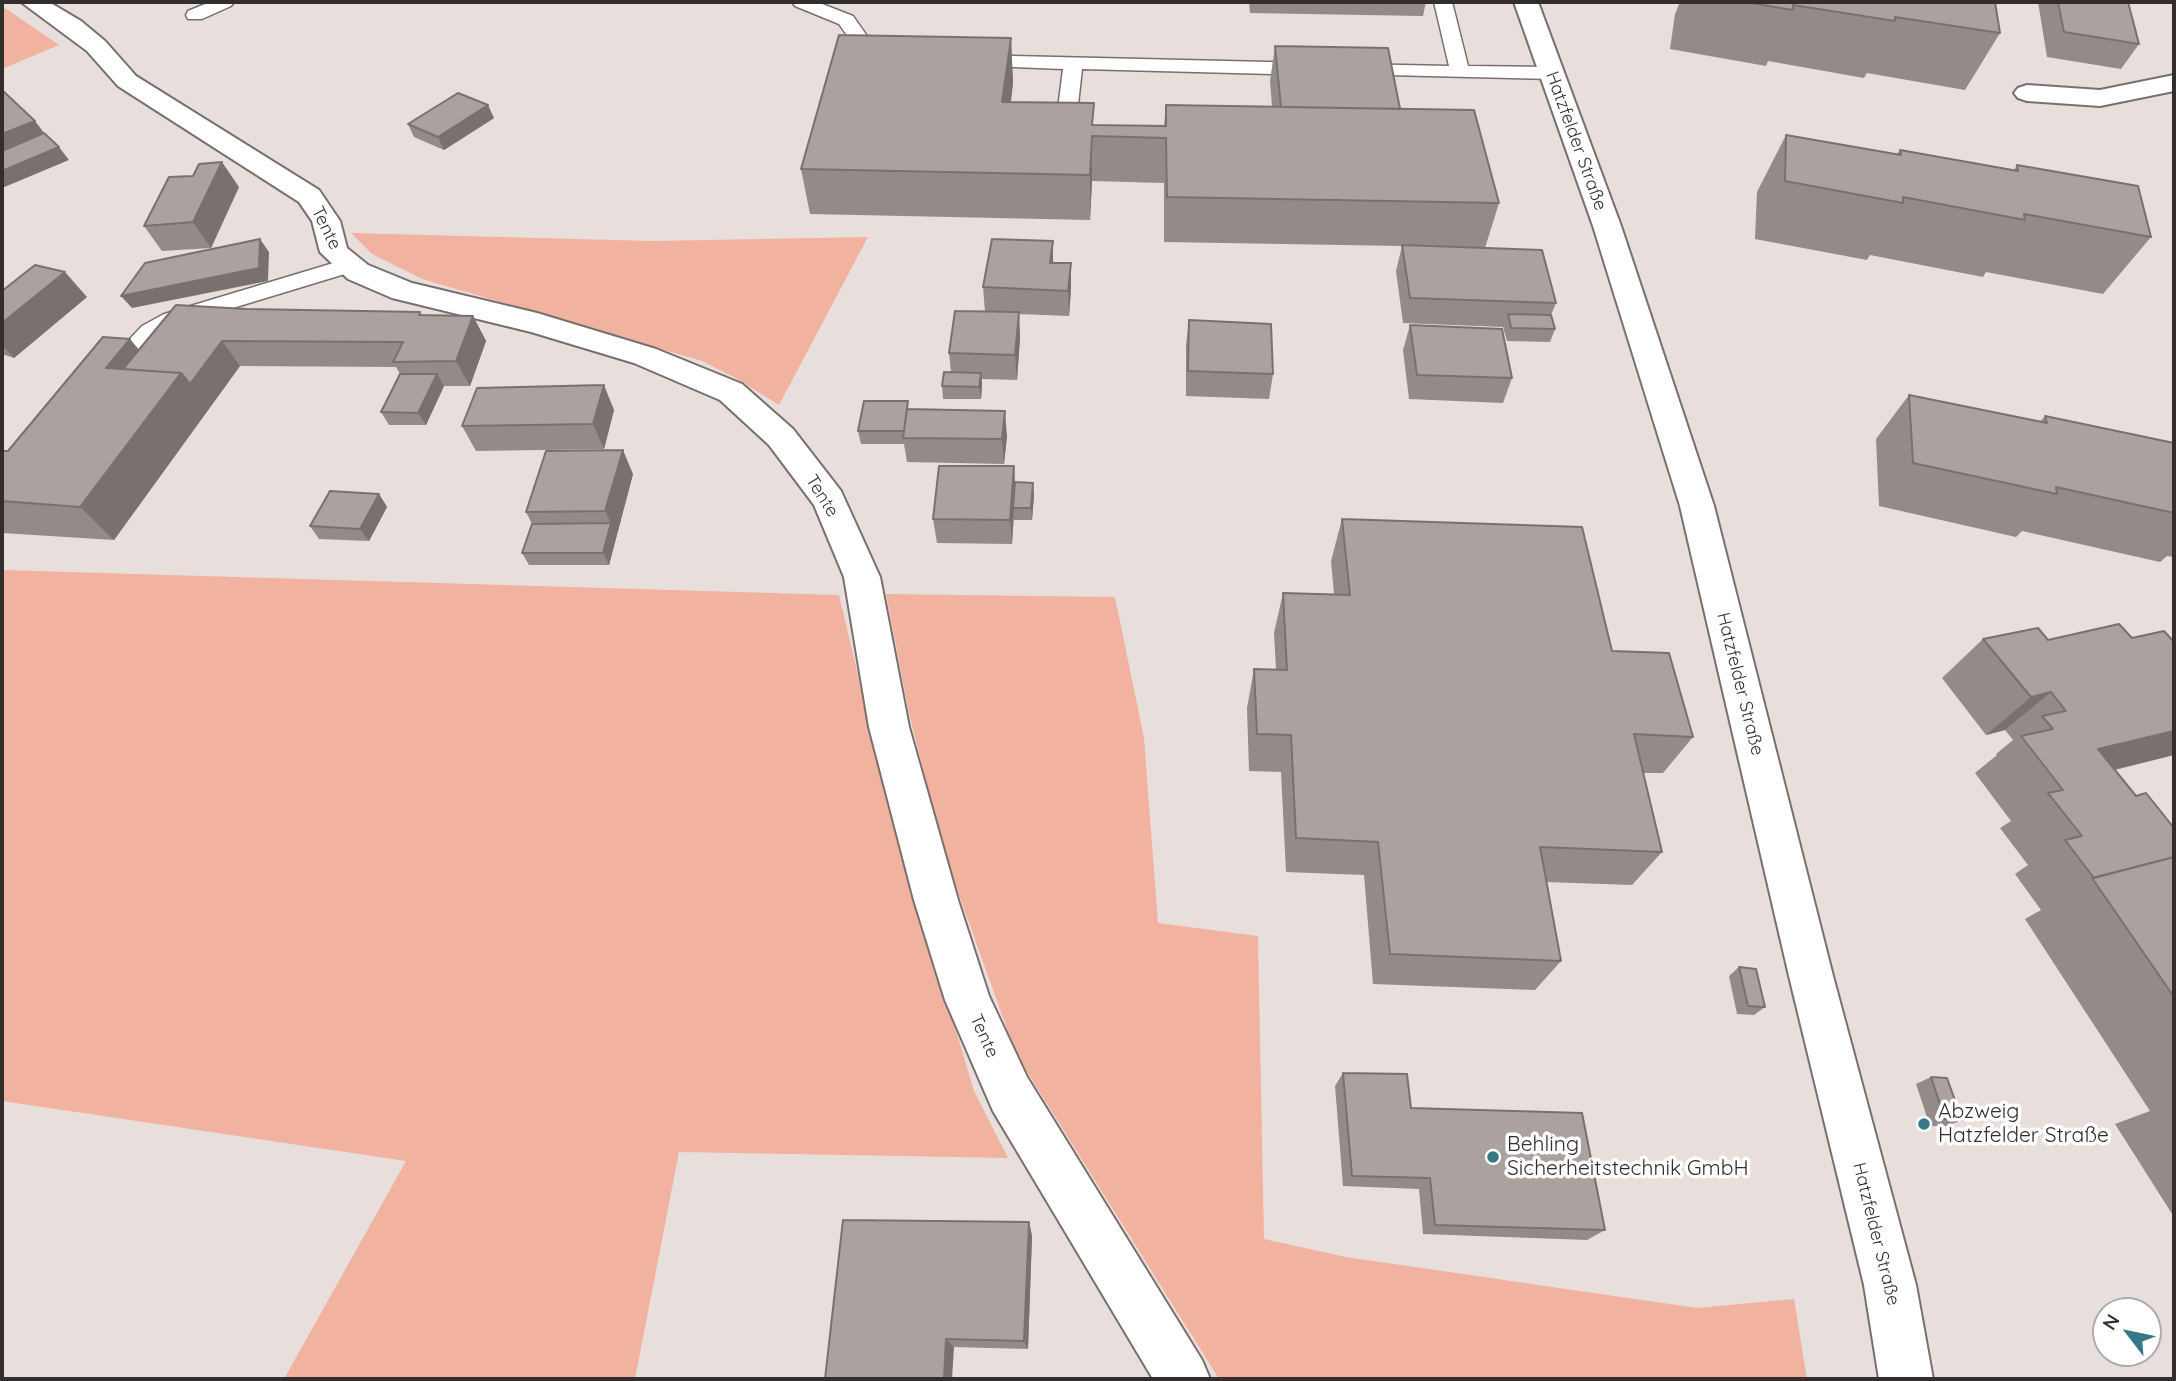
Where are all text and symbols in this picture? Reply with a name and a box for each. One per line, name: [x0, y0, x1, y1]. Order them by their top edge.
street label: Hatzfelder Straße: [1541, 69, 1611, 213]
street label: Tente: [306, 203, 346, 253]
street label: Tente: [801, 471, 843, 521]
street label: Hatzfelder Straße: [1712, 610, 1768, 758]
street label: Tente: [965, 1011, 1003, 1061]
place label: Abzweig Hatzfelder Straße: [1938, 1099, 2109, 1149]
marker: Abzweig Hatzfelder Straße: [1916, 1116, 1932, 1132]
place label: Behling Sicherheitstechnik GmbH: [1507, 1132, 1749, 1182]
marker: Behling Sicherheitstechnik GmbH: [1485, 1149, 1501, 1165]
street label: Hatzfelder Straße: [1848, 1160, 1904, 1308]
north arrow: [2092, 1297, 2162, 1367]
text: N: [2097, 1310, 2125, 1334]

